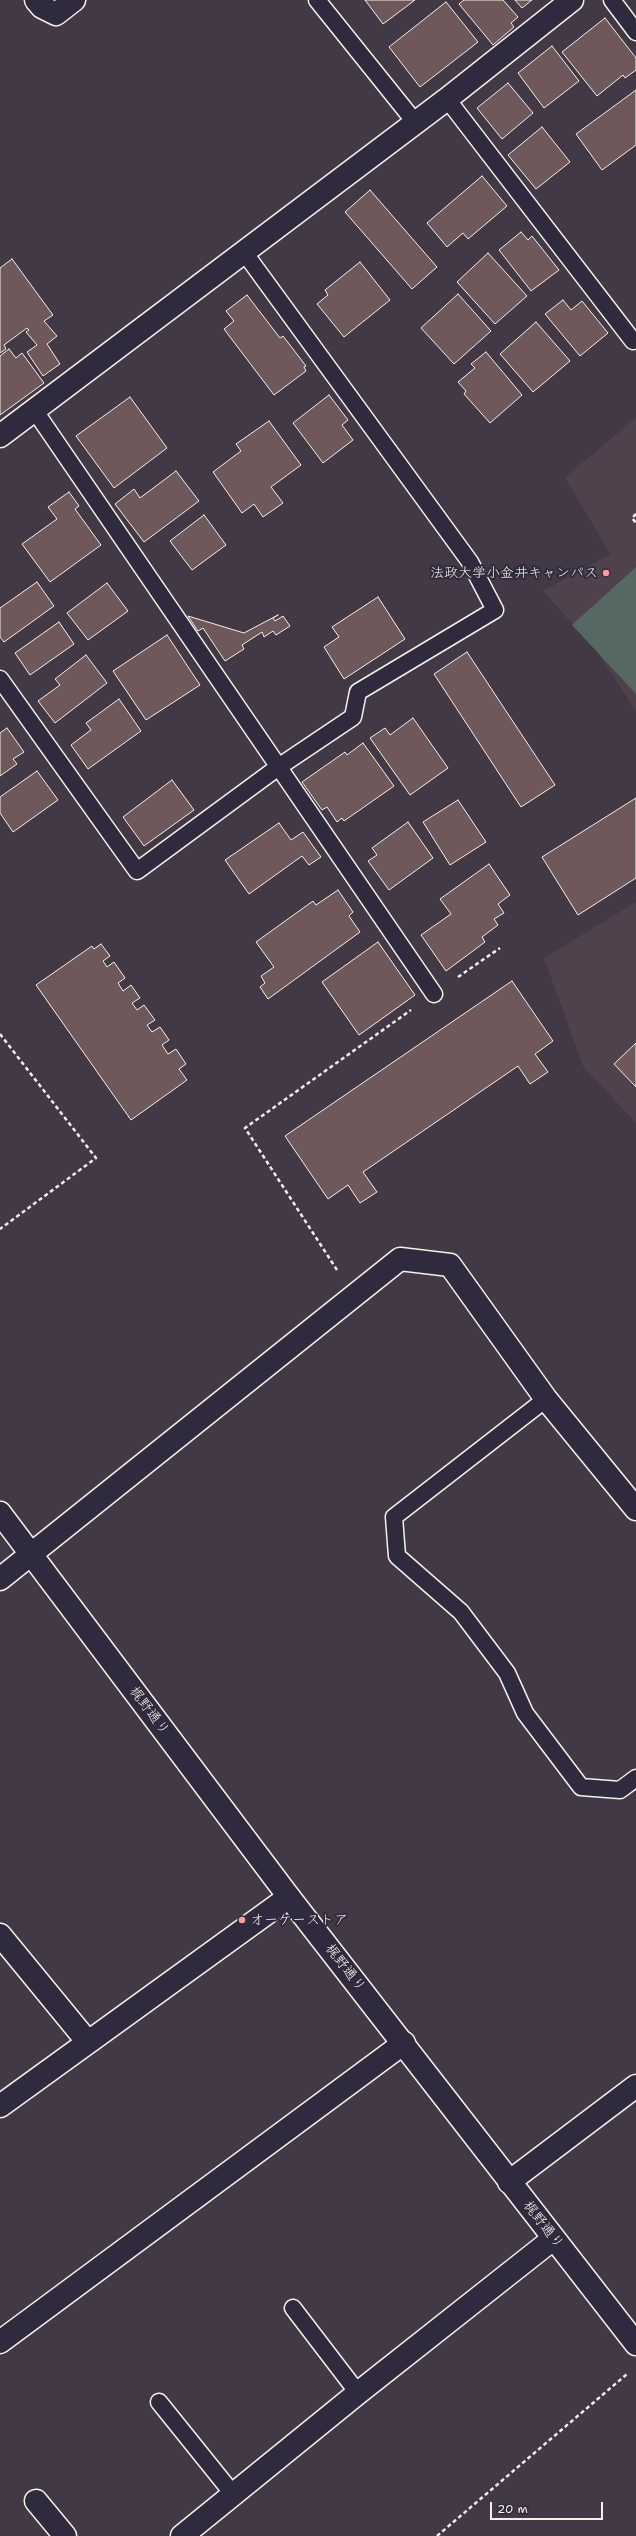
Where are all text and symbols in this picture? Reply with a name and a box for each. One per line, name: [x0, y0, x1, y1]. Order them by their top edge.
place label: 法政大学小金井キャンパス: [430, 565, 598, 581]
marker: 法政大学小金井キャンパス: [601, 568, 611, 578]
street label: 梶野通り: [125, 1684, 173, 1738]
place label: オーケーストア: [250, 1912, 348, 1928]
marker: オーケーストア: [237, 1915, 247, 1925]
street label: 梶野通り: [321, 1941, 369, 1995]
street label: 梶野通り: [519, 2198, 567, 2252]
scale bar: [492, 2494, 605, 2520]
text: 20 m: [497, 2501, 528, 2517]

